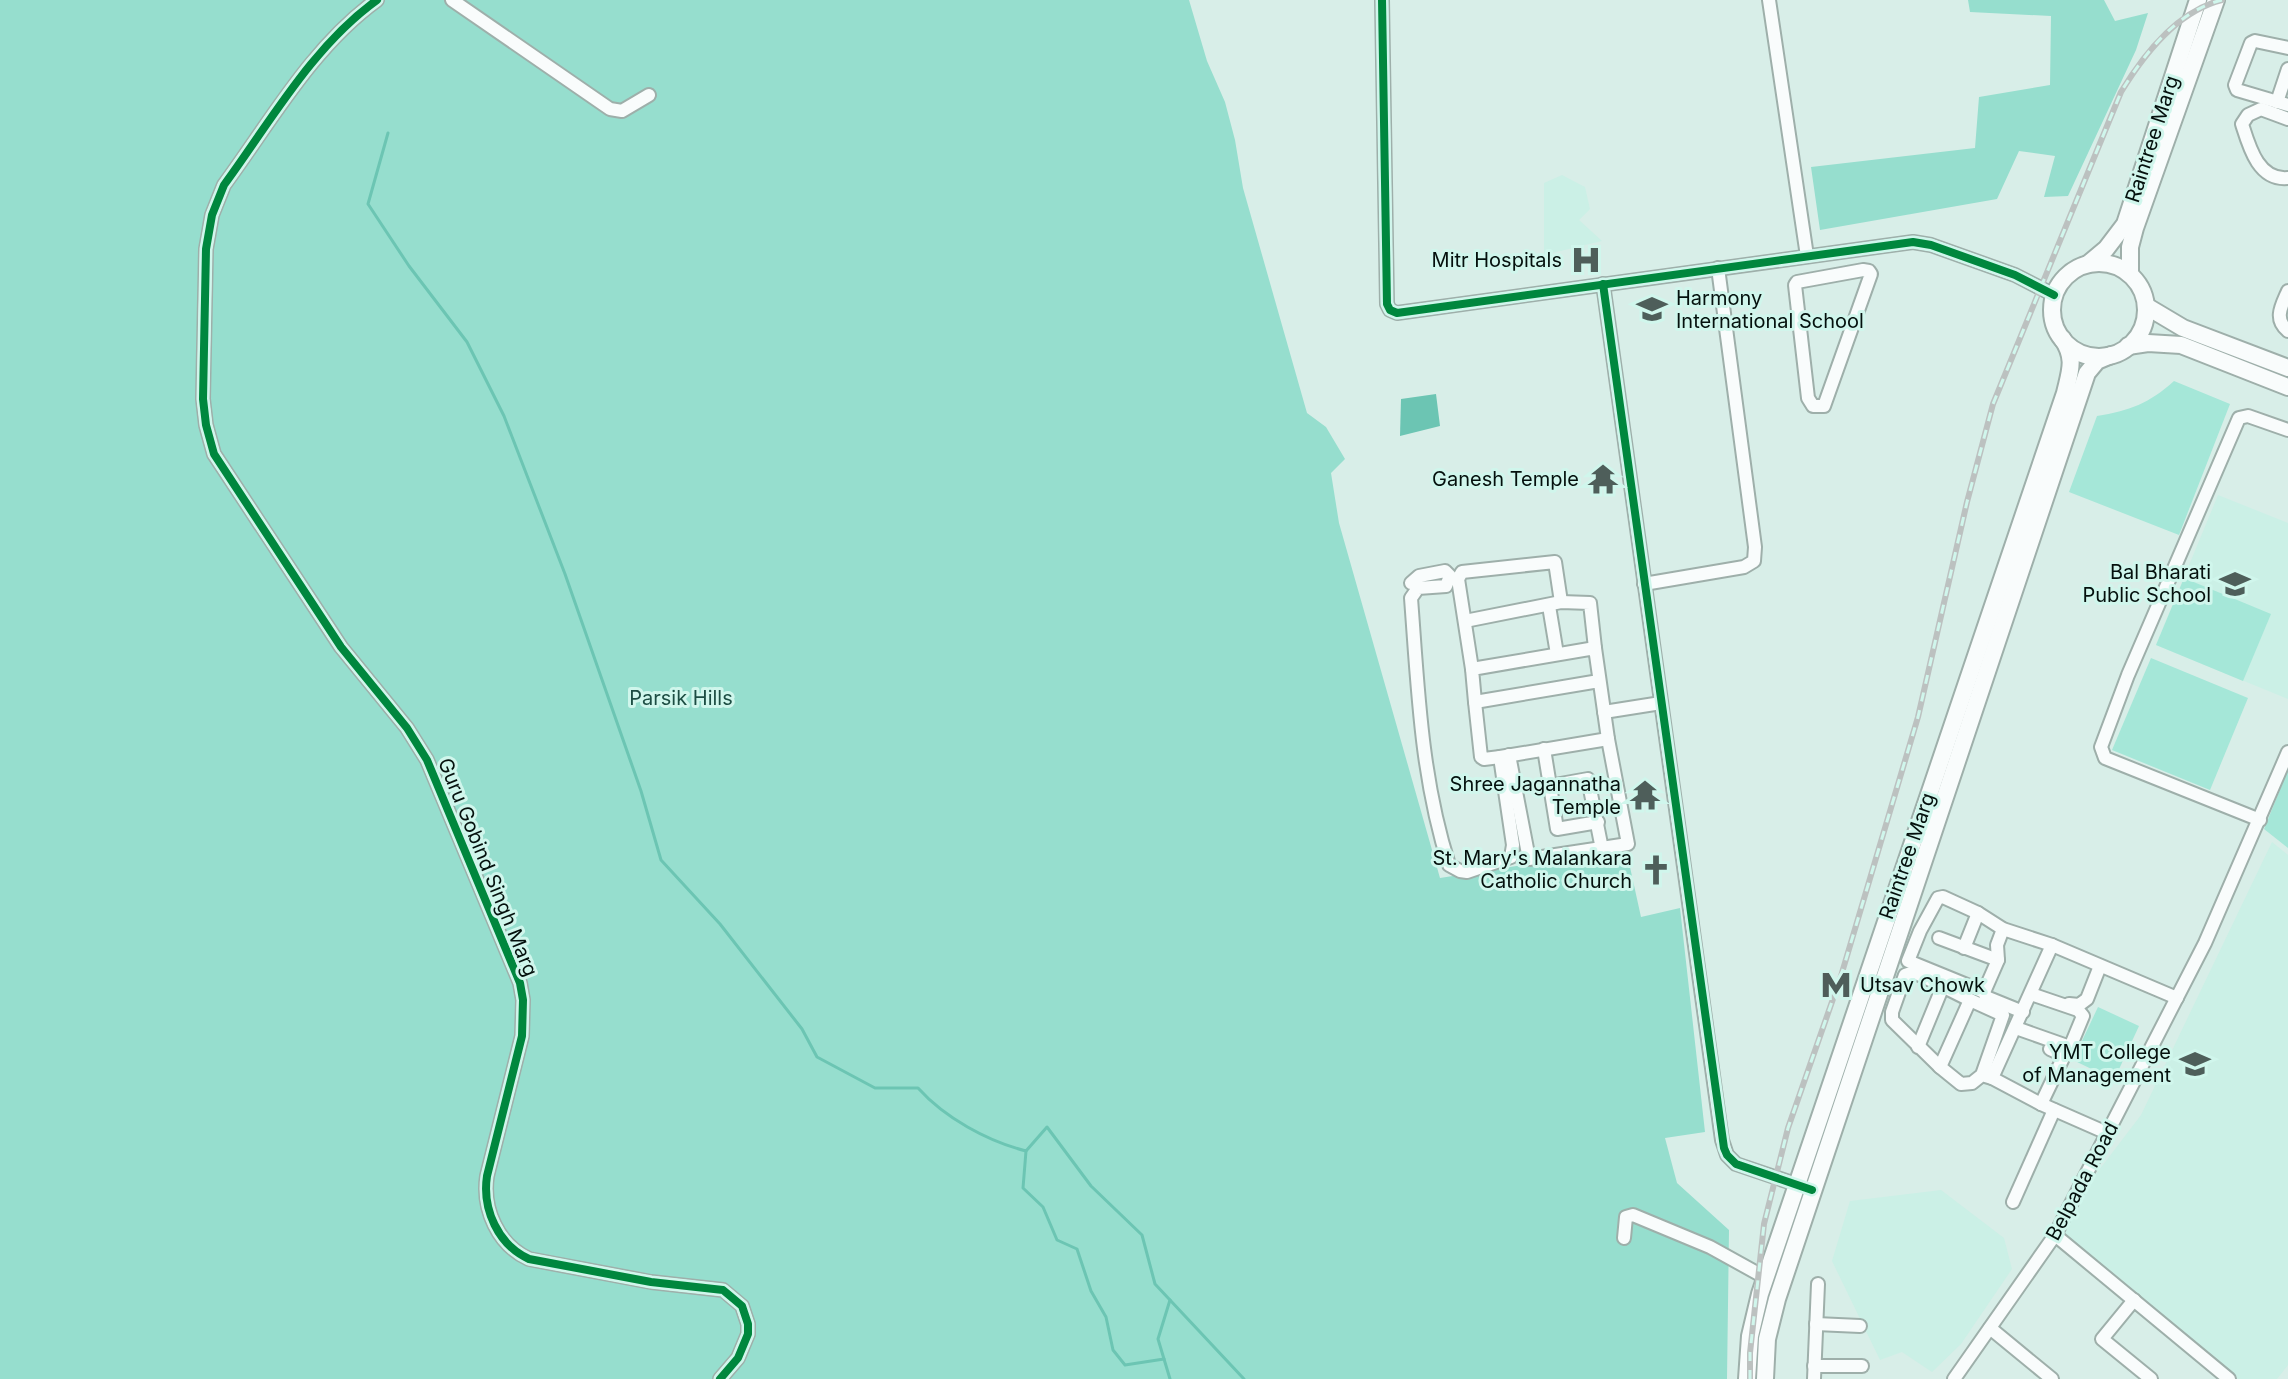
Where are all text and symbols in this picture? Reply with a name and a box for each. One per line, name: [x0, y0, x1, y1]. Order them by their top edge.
street label: Raintree Marg: [2120, 72, 2184, 206]
hospital icon: Mitr Hospitals: [1569, 243, 1603, 277]
place label: Mitr Hospitals: [1432, 248, 1562, 272]
place label: Harmony International School: [1676, 286, 1864, 333]
school or university icon: Harmony International School: [1635, 292, 1669, 326]
temple icon: Ganesh Temple: [1586, 462, 1620, 496]
place label: Ganesh Temple: [1432, 467, 1579, 491]
place label: Bal Bharati Public School: [2083, 560, 2211, 607]
school or university icon: Bal Bharati Public School: [2218, 567, 2252, 601]
park label: Parsik Hills: [629, 686, 733, 710]
street label: Guru Gobind Singh Marg: [433, 754, 543, 980]
place label: Shree Jagannatha Temple: [1450, 772, 1621, 819]
temple icon: Shree Jagannatha Temple: [1628, 778, 1662, 812]
street label: Raintree Marg: [1874, 790, 1940, 922]
place label: St. Mary's Malankara Catholic Church: [1433, 846, 1632, 893]
church icon: St. Mary's Malankara Catholic Church: [1639, 853, 1673, 887]
metro station icon: Utsav Chowk: [1819, 968, 1853, 1002]
place label: Utsav Chowk: [1860, 973, 1985, 997]
place label: YMT College of Management: [2022, 1040, 2171, 1087]
school or university icon: YMT College of Management: [2178, 1047, 2212, 1081]
street label: Belpada Road: [2041, 1118, 2123, 1244]

